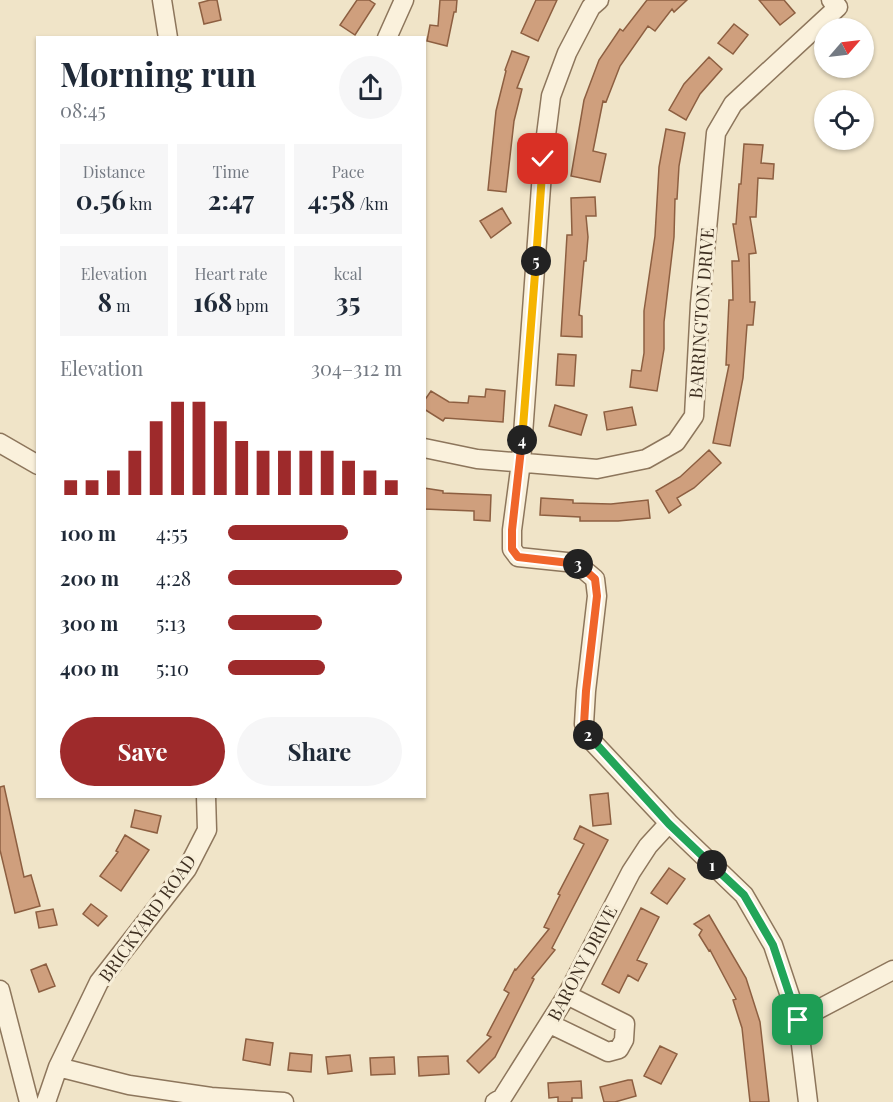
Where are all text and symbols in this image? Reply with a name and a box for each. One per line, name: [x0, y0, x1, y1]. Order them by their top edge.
north arrow: [814, 18, 874, 78]
map controls: [814, 18, 874, 150]
text: Morning run: [60, 51, 256, 95]
button: share: [339, 56, 402, 119]
button: locate: [814, 90, 874, 150]
text: 08:45: [60, 96, 106, 123]
pin: [517, 133, 568, 184]
icon: check: [526, 142, 559, 175]
text: Distance: [83, 161, 145, 182]
text: Time: [213, 161, 249, 182]
text: Pace: [331, 161, 365, 182]
text: 0.56: [76, 182, 126, 217]
text: 2:47: [208, 182, 254, 217]
text: 4:58: [308, 182, 355, 217]
text: km: [126, 193, 152, 214]
text: /km: [355, 193, 388, 214]
street label: BARRINGTON DRIVE: [683, 227, 719, 399]
pin: 5: [521, 246, 551, 276]
text: 5: [532, 250, 540, 271]
text: Elevation: [81, 263, 147, 284]
text: Heart rate: [194, 263, 268, 284]
text: kcal: [334, 263, 362, 284]
text: 8: [98, 284, 112, 319]
text: 168: [193, 284, 232, 319]
text: 35: [336, 284, 360, 319]
text: m: [112, 295, 130, 316]
text: bpm: [232, 295, 269, 316]
text: Elevation: [60, 354, 143, 381]
text: 304–312 m: [311, 354, 402, 381]
pin: 4: [507, 425, 537, 455]
text: 4: [518, 429, 526, 450]
text: 100 m: [60, 519, 116, 546]
text: 4:55: [156, 519, 188, 546]
pin: 3: [563, 549, 593, 579]
text: 3: [574, 553, 582, 574]
text: 200 m: [60, 564, 119, 591]
text: 4:28: [156, 564, 191, 591]
text: 300 m: [60, 609, 118, 636]
text: 5:13: [156, 609, 186, 636]
text: 400 m: [60, 654, 119, 681]
text: 5:10: [156, 654, 189, 681]
button: Save: [60, 717, 225, 786]
button: Share: [237, 717, 402, 786]
pin: 2: [573, 720, 603, 750]
text: 2: [584, 724, 592, 745]
street label: BRICKYARD ROAD: [93, 850, 201, 986]
pin: 1: [697, 850, 727, 880]
text: 1: [709, 854, 715, 875]
street label: BARONY DRIVE: [542, 901, 622, 1025]
pin: [772, 994, 823, 1045]
icon: arrive: [781, 1003, 814, 1036]

